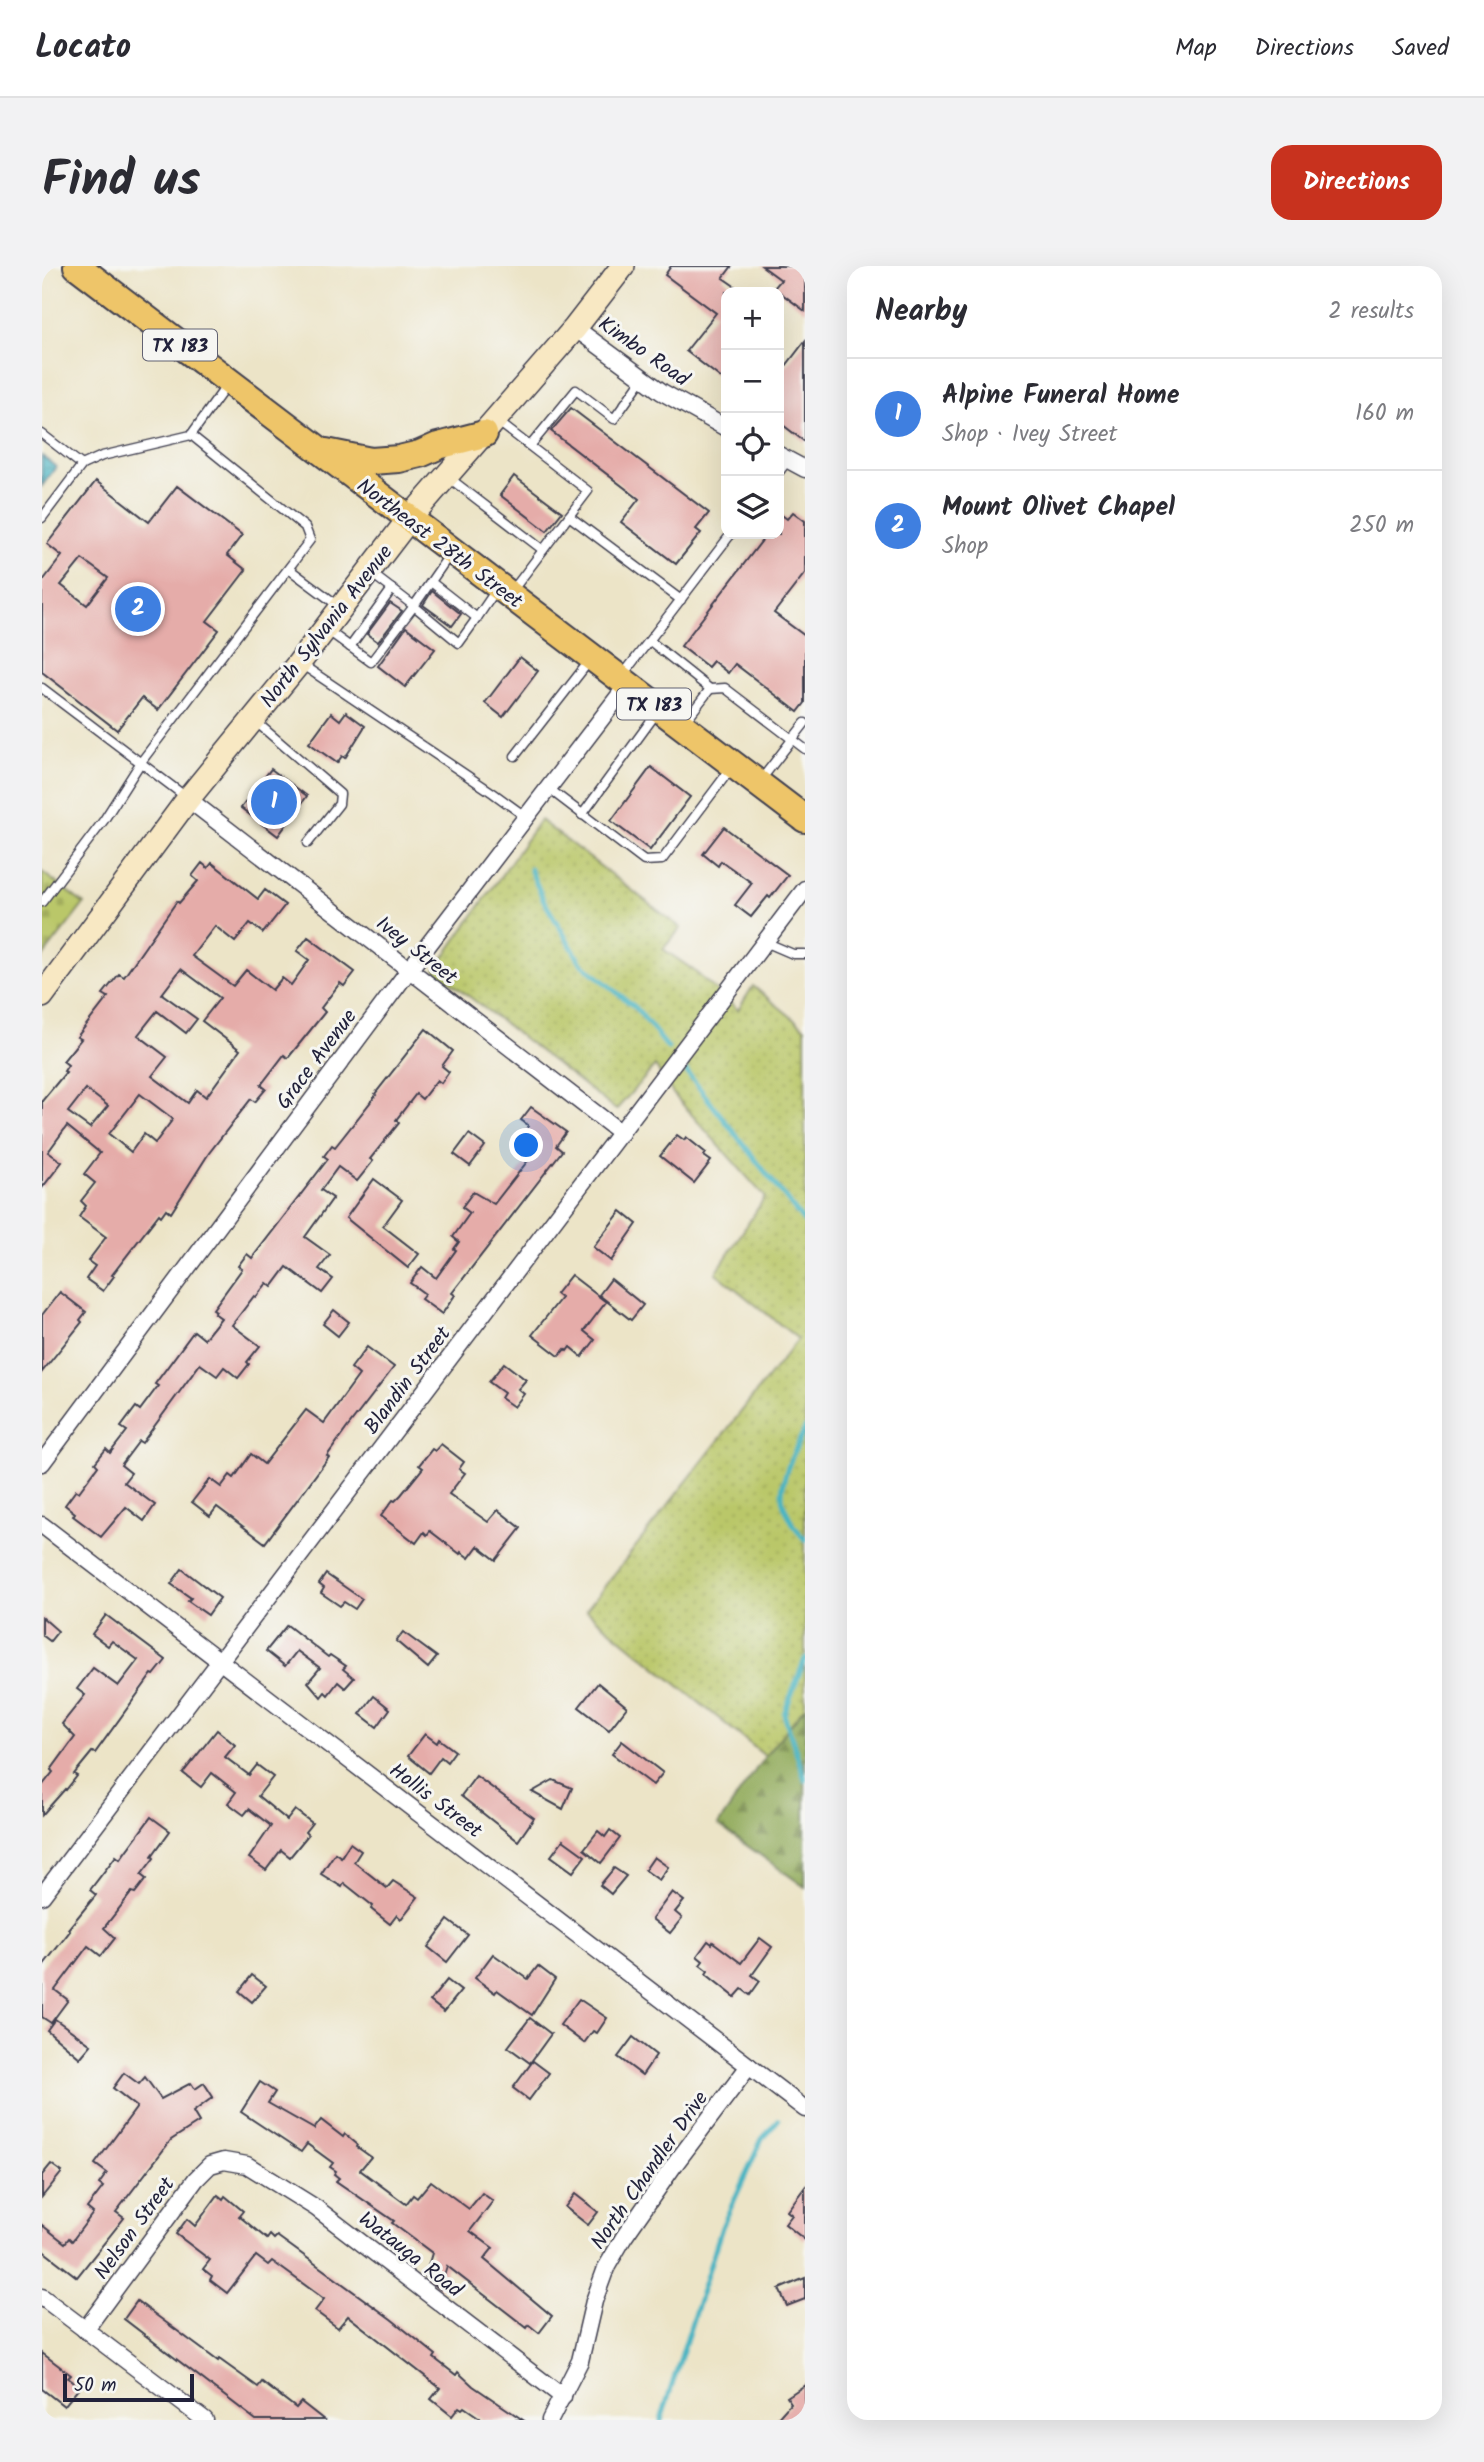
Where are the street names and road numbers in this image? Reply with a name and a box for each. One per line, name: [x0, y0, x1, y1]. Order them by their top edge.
street label: Kimbo Road: [591, 309, 696, 396]
road number: TX 183: [143, 330, 217, 360]
street label: Northeast 28th Street: [349, 471, 530, 618]
street label: North Sylvania Avenue: [253, 538, 402, 716]
road number: TX 183: [617, 688, 691, 719]
street label: Ivey Street: [368, 909, 465, 994]
street label: Grace Avenue: [268, 1002, 366, 1117]
street label: Blandin Street: [357, 1319, 460, 1442]
street label: Hollis Street: [381, 1755, 489, 1848]
street label: North Chandler Drive: [583, 2084, 718, 2257]
street label: Nelson Street: [87, 2170, 184, 2287]
street label: Watauga Road: [351, 2204, 470, 2307]

